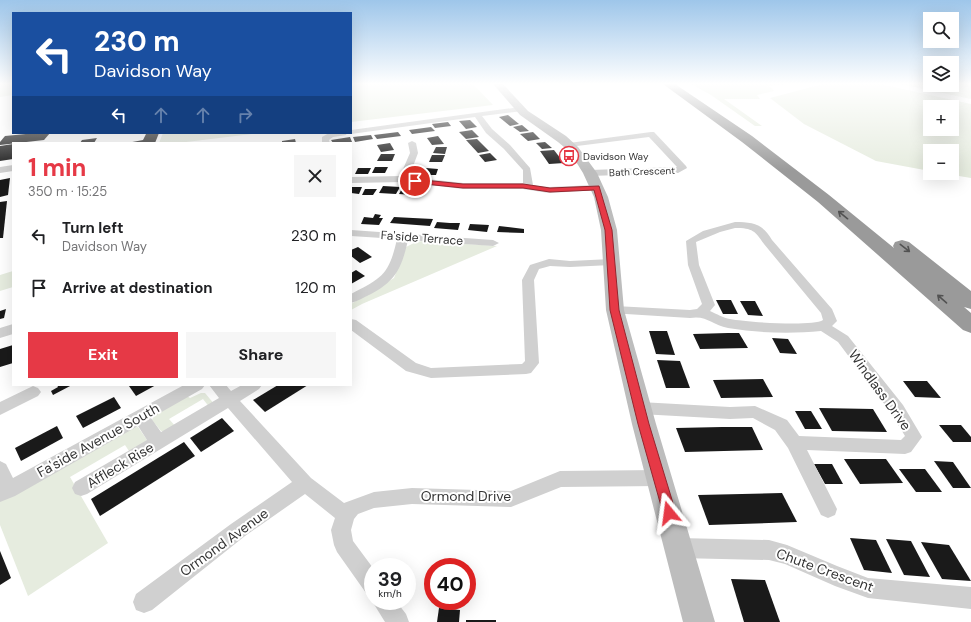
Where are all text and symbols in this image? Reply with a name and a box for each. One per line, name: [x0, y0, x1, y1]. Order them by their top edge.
map controls: [923, 12, 959, 180]
button: search: [923, 12, 959, 48]
text: 230 m: [94, 23, 180, 60]
icon: left: [28, 28, 80, 80]
button: layers: [923, 56, 959, 92]
text: Davidson Way: [94, 59, 212, 83]
button: +: [923, 100, 959, 136]
icon: left: [108, 104, 130, 126]
icon: ahead: [150, 104, 172, 126]
icon: ahead: [192, 104, 214, 126]
icon: right: [234, 104, 256, 126]
button: −: [923, 144, 959, 180]
bus stop icon: Davidson Way: [558, 145, 580, 167]
place label: Davidson Way: [583, 150, 649, 163]
text: 1 min: [28, 152, 86, 183]
button: close: [294, 155, 336, 197]
pin: [398, 164, 432, 198]
street label: Bath Crescent: [609, 164, 675, 179]
icon: arrive: [404, 170, 426, 192]
text: 350 m · 15:25: [28, 183, 107, 200]
one-way arrow: [837, 211, 848, 219]
text: Turn left: [62, 218, 123, 238]
icon: left: [28, 225, 50, 247]
text: 230 m: [291, 226, 336, 246]
street label: Fa'side Terrace: [380, 227, 464, 249]
text: Davidson Way: [62, 238, 147, 255]
one-way arrow: [899, 244, 910, 252]
icon: arrive: [28, 277, 50, 299]
text: Arrive at destination: [62, 278, 213, 298]
text: 120 m: [295, 278, 336, 298]
one-way arrow: [937, 295, 947, 304]
button: Exit: [28, 332, 178, 378]
button: Share: [186, 332, 336, 378]
street label: Windlass Drive: [845, 346, 915, 434]
street label: Fa'side Avenue South: [34, 399, 162, 481]
street label: Affleck Rise: [83, 438, 157, 492]
street label: Ormond Drive: [421, 487, 511, 505]
position arrow: [648, 492, 690, 534]
street label: Ormond Avenue: [176, 504, 272, 580]
street label: Chute Crescent: [774, 544, 876, 596]
speed limit sign: 40: [424, 558, 476, 610]
text: 39: [378, 566, 402, 592]
text: km/h: [378, 587, 402, 600]

